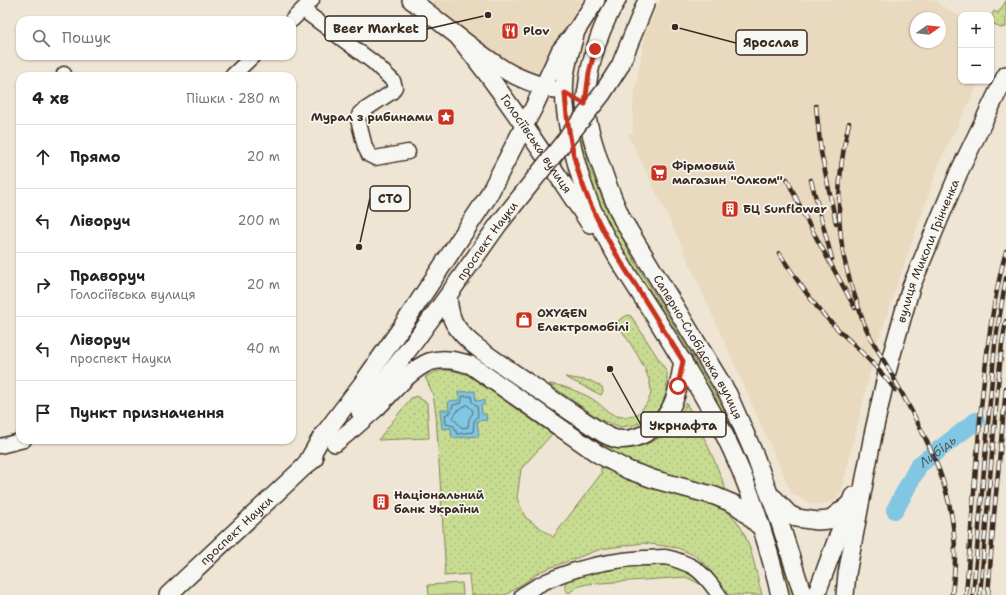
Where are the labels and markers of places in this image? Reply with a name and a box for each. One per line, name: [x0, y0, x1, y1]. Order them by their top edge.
callout: Beer Market: [325, 16, 427, 41]
restaurant icon: Plov: [500, 21, 520, 41]
place label: Plov: [523, 23, 549, 39]
callout: Ярослав: [736, 30, 807, 55]
place icon: Мурал з рибинами: [436, 107, 456, 127]
place label: Мурал з рибинами: [311, 109, 434, 125]
place label: Фірмовий магазин "Олком": [672, 158, 783, 188]
supermarket icon: Фірмовий магазин "Олком": [649, 163, 669, 183]
callout: СТО: [370, 186, 410, 211]
building icon: БЦ Sunflower: [720, 199, 740, 219]
place label: БЦ Sunflower: [743, 201, 828, 217]
place label: OXYGEN Електромобілі: [537, 305, 629, 335]
shop icon: OXYGEN Електромобілі: [514, 310, 534, 330]
callout: Укрнафта: [641, 412, 726, 437]
place label: Національний банк України: [394, 487, 485, 517]
building icon: Національний банк України: [371, 492, 391, 512]

